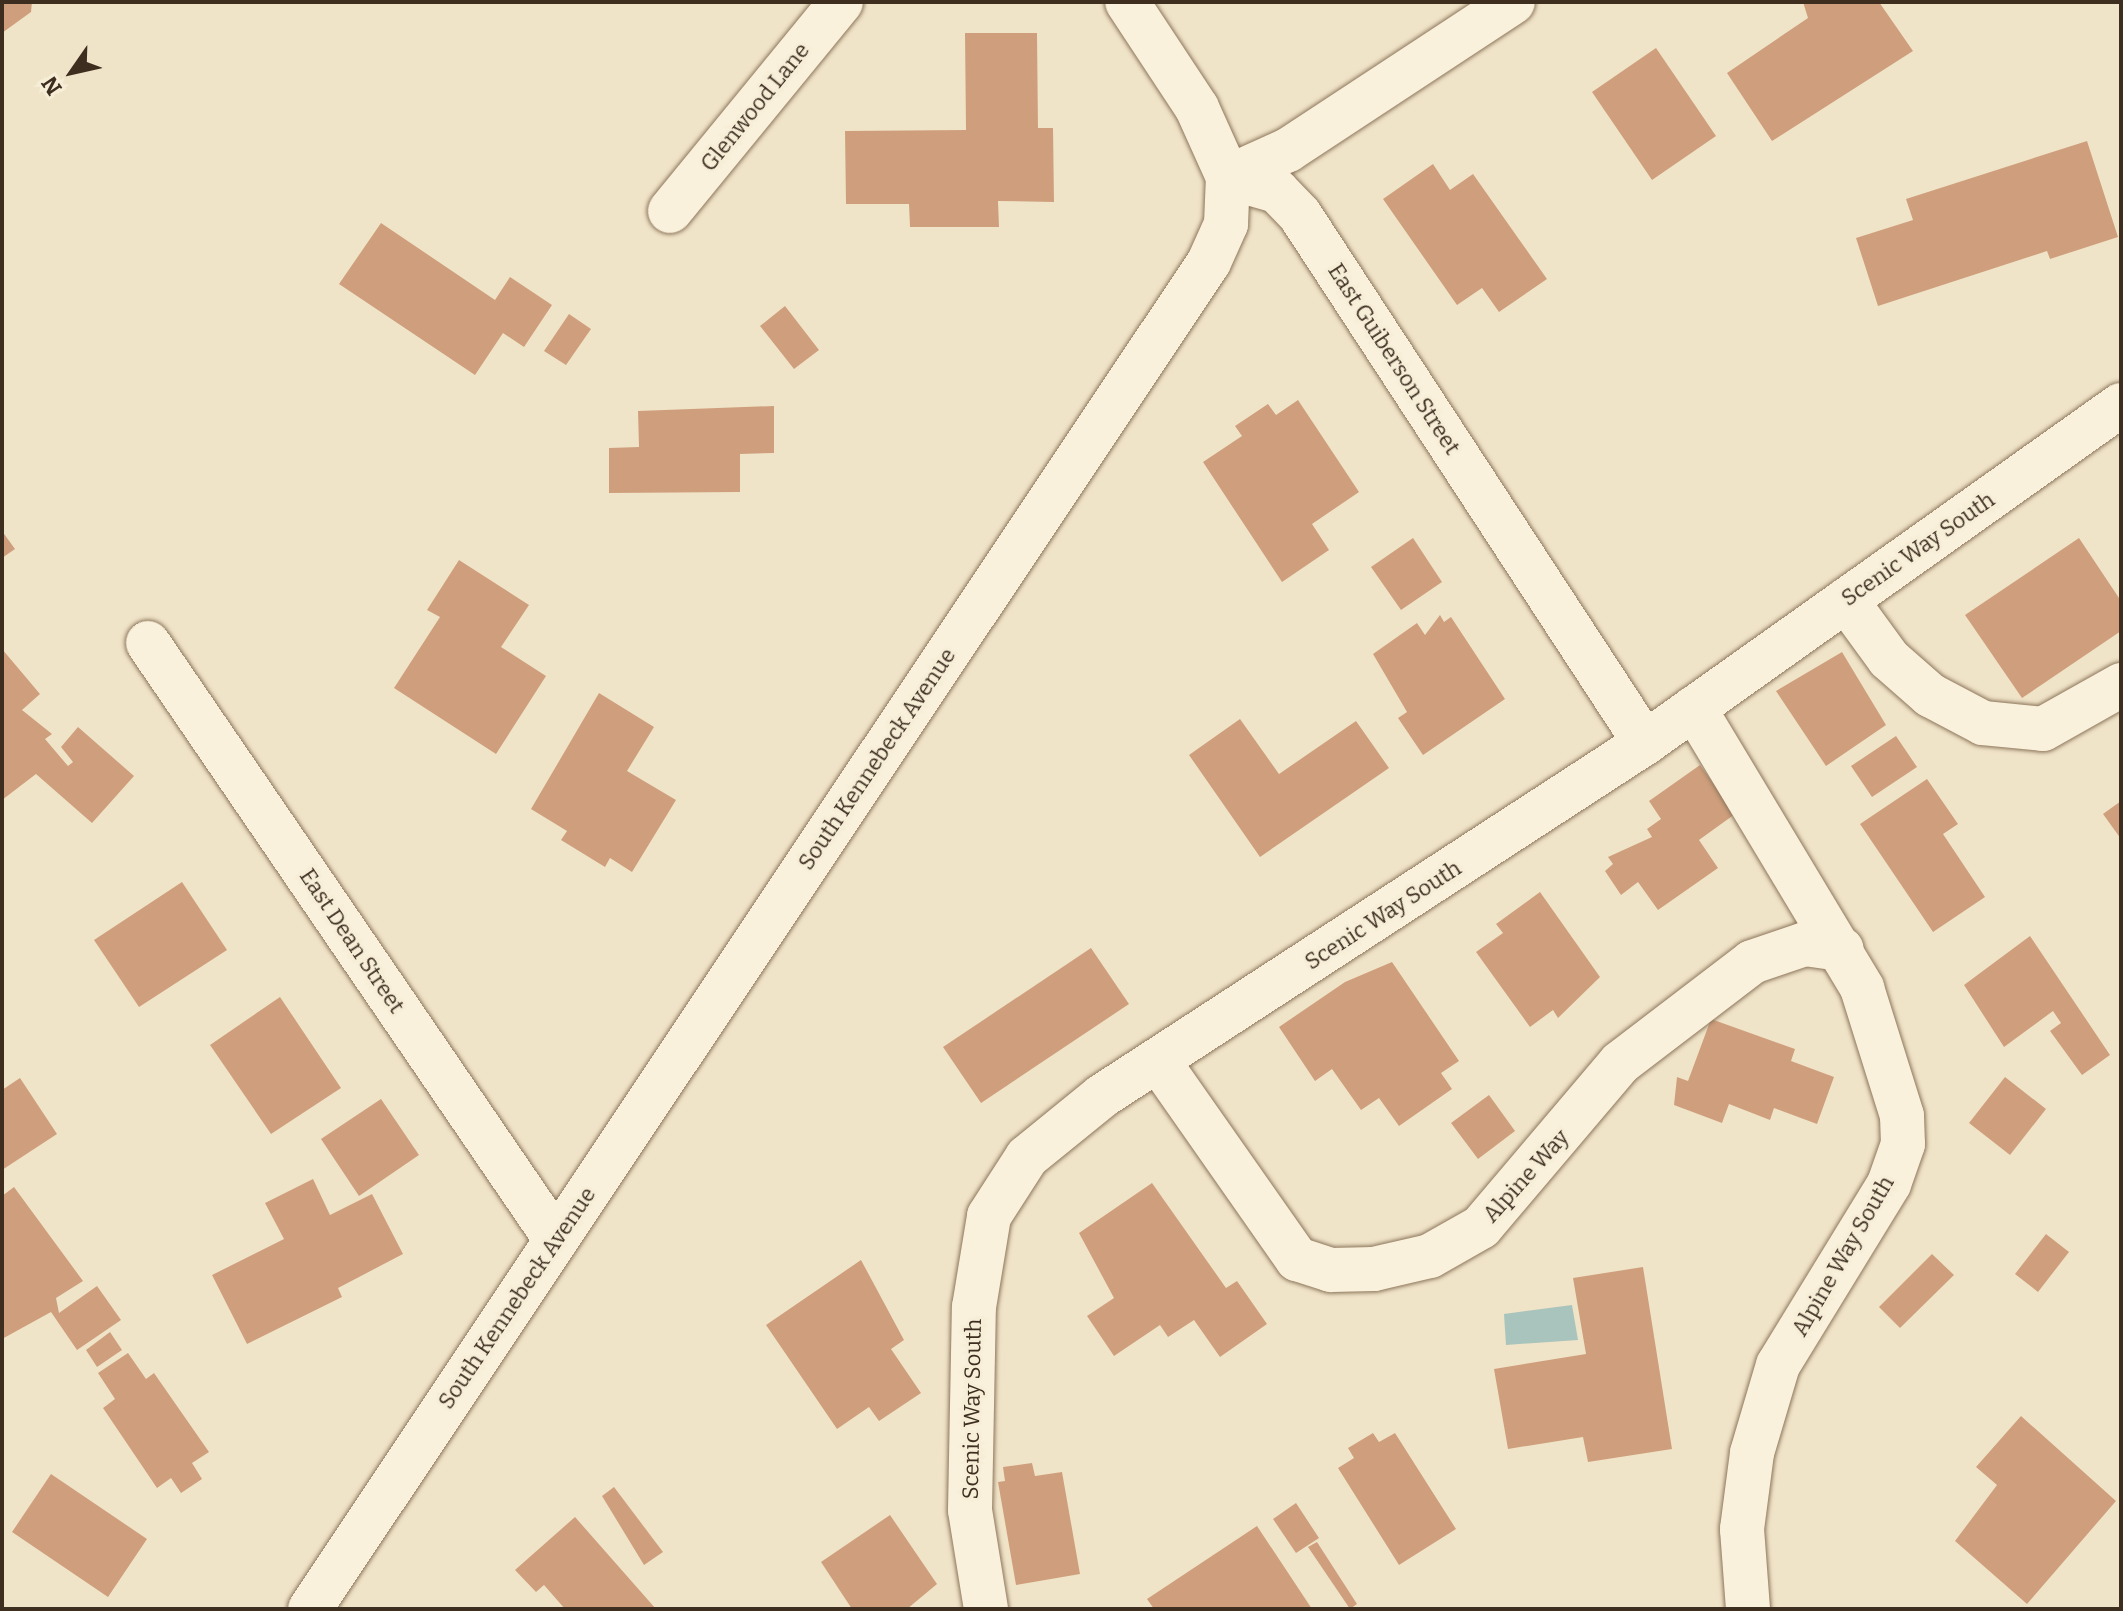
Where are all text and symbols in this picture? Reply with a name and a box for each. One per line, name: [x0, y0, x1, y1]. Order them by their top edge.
north arrow: [32, 32, 112, 112]
street label: Glenwood Lane: [695, 37, 815, 177]
text: N: [36, 71, 68, 100]
street label: East Guiberson Street: [1322, 259, 1466, 459]
street label: Scenic Way South: [1836, 486, 2000, 612]
street label: South Kennebeck Avenue: [793, 643, 961, 875]
street label: Scenic Way South: [1300, 855, 1466, 975]
street label: East Dean Street: [294, 864, 410, 1018]
street label: Alpine Way: [1478, 1124, 1574, 1228]
street label: Alpine Way South: [1786, 1171, 1900, 1341]
street label: South Kennebeck Avenue: [433, 1182, 601, 1414]
street label: Scenic Way South: [957, 1318, 987, 1500]

